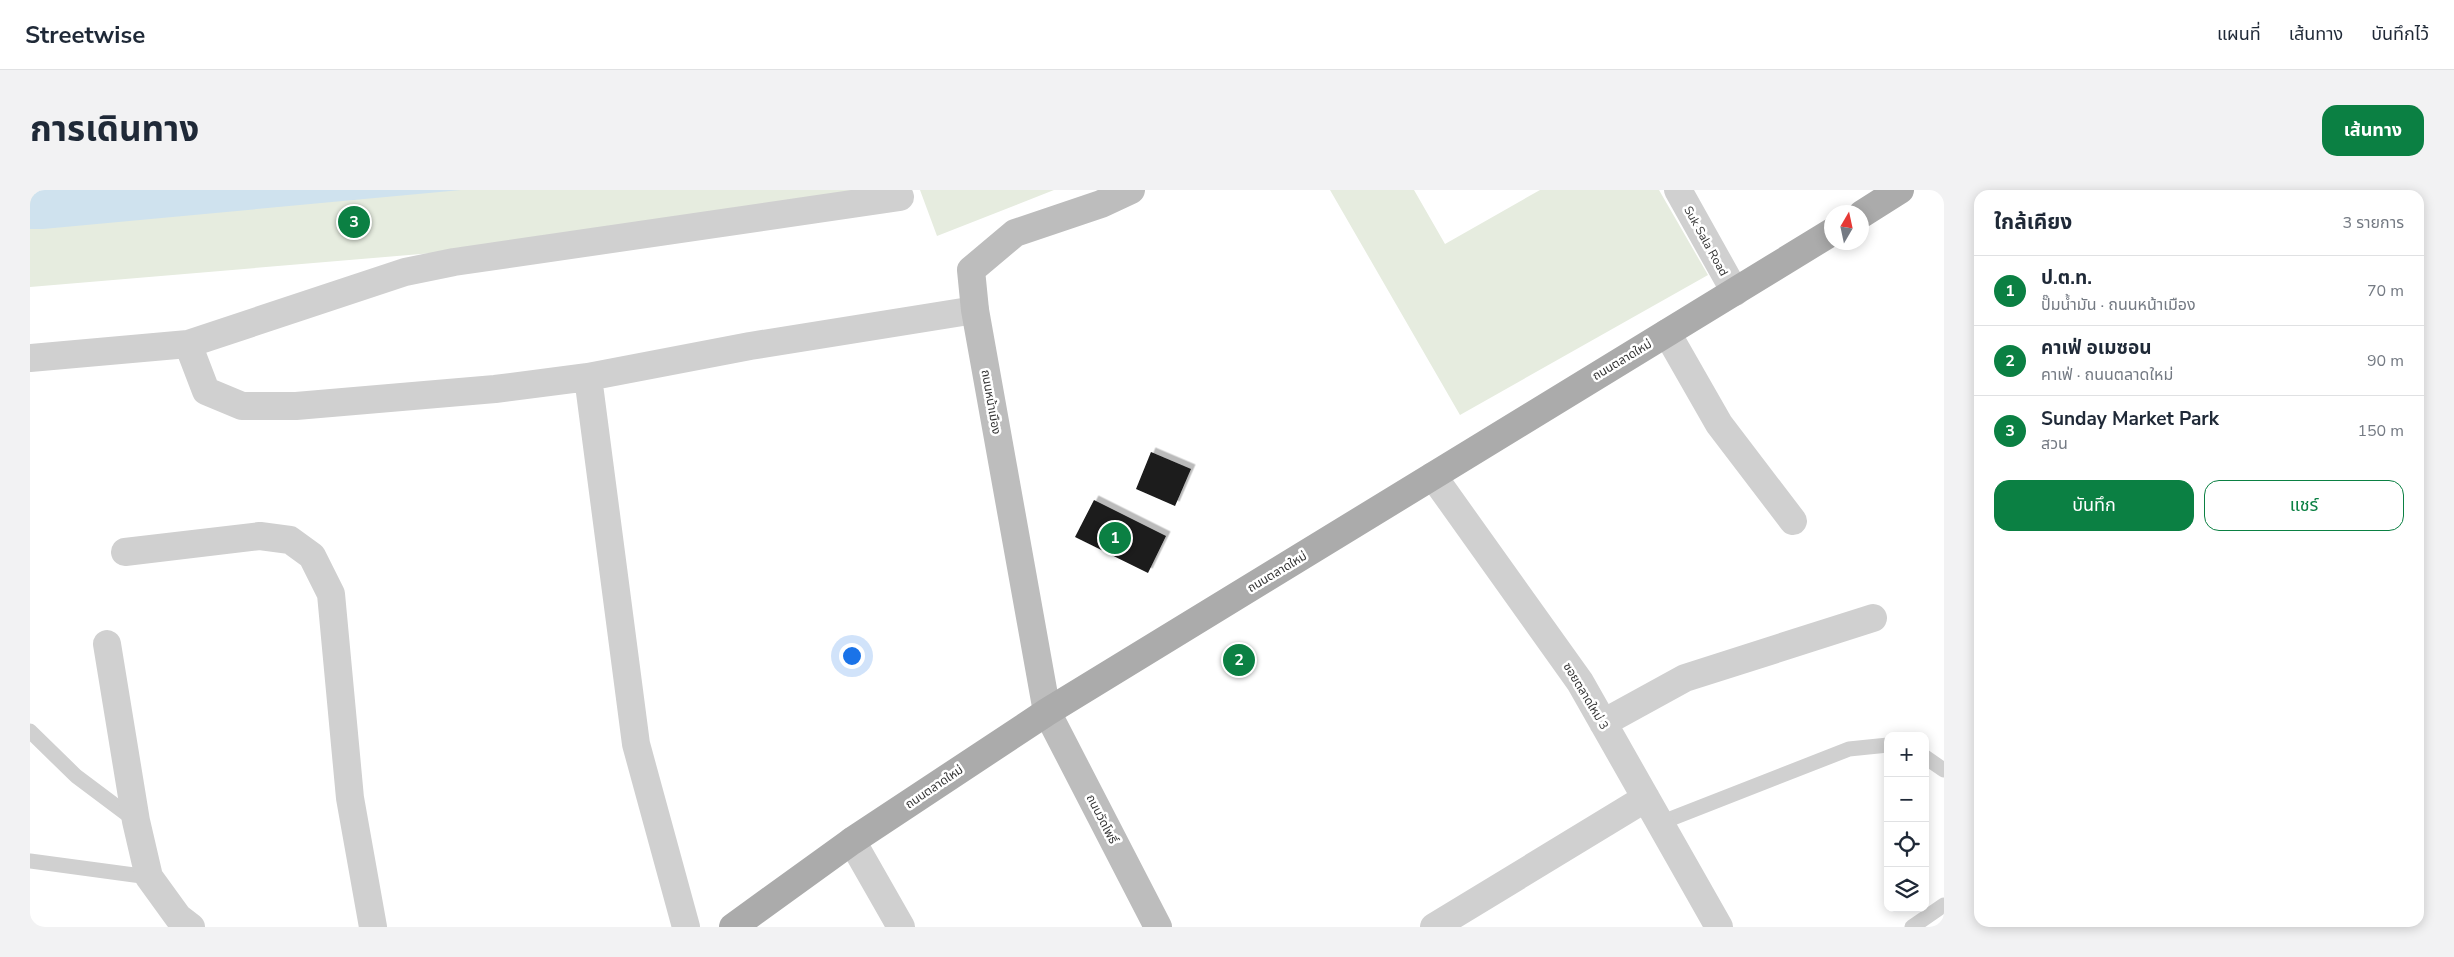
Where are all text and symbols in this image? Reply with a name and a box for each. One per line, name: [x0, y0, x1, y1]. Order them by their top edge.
text: Streetwise: [25, 19, 145, 51]
text: แผนที่: [2217, 22, 2261, 46]
text: เส้นทาง: [2289, 22, 2343, 46]
text: บันทึกไว้: [2371, 22, 2429, 46]
button: เส้นทาง: [2322, 105, 2424, 156]
text: การเดินทาง: [30, 106, 199, 153]
pin: 3: [338, 203, 370, 241]
street label: Suk Sala Road: [1680, 203, 1732, 279]
north arrow: [1824, 205, 1869, 250]
text: ใกล้เคียง: [1994, 208, 2072, 236]
text: 3 รายการ: [2343, 212, 2404, 234]
text: ป.ต.ท.: [2041, 265, 2092, 291]
text: 1: [2005, 280, 2015, 302]
text: 70 m: [2367, 280, 2404, 302]
text: ปั๊มน้ำมัน · ถนนหน้าเมือง: [2041, 294, 2196, 316]
text: คาเฟ่ อเมซอน: [2041, 335, 2152, 361]
street label: ถนนตลาดใหม่: [1589, 336, 1655, 384]
text: 2: [2005, 350, 2015, 372]
text: 90 m: [2367, 350, 2404, 372]
text: คาเฟ่ · ถนนตลาดใหม่: [2041, 364, 2173, 386]
street label: ถนนหน้าเมือง: [977, 368, 1005, 436]
text: Sunday Market Park: [2041, 406, 2219, 432]
text: 3: [2005, 420, 2015, 442]
text: 150 m: [2357, 420, 2404, 442]
text: สวน: [2041, 433, 2068, 455]
button: บันทึก: [1994, 480, 2194, 531]
button: แชร์: [2204, 480, 2404, 531]
pin: 1: [1099, 519, 1131, 557]
street label: ถนนตลาดใหม่: [1244, 548, 1310, 596]
pin: 2: [1223, 641, 1255, 679]
your location: [839, 643, 865, 669]
street label: ซอยตลาดใหม่ 3: [1560, 659, 1612, 733]
map controls: [1884, 732, 1929, 912]
button: +: [1884, 732, 1929, 777]
street label: ถนนตลาดใหม่: [902, 762, 966, 812]
button: −: [1884, 777, 1929, 822]
street label: ถนนวัดโพธิ์: [1083, 791, 1121, 847]
button: locate: [1884, 822, 1929, 867]
button: layers: [1884, 867, 1929, 912]

